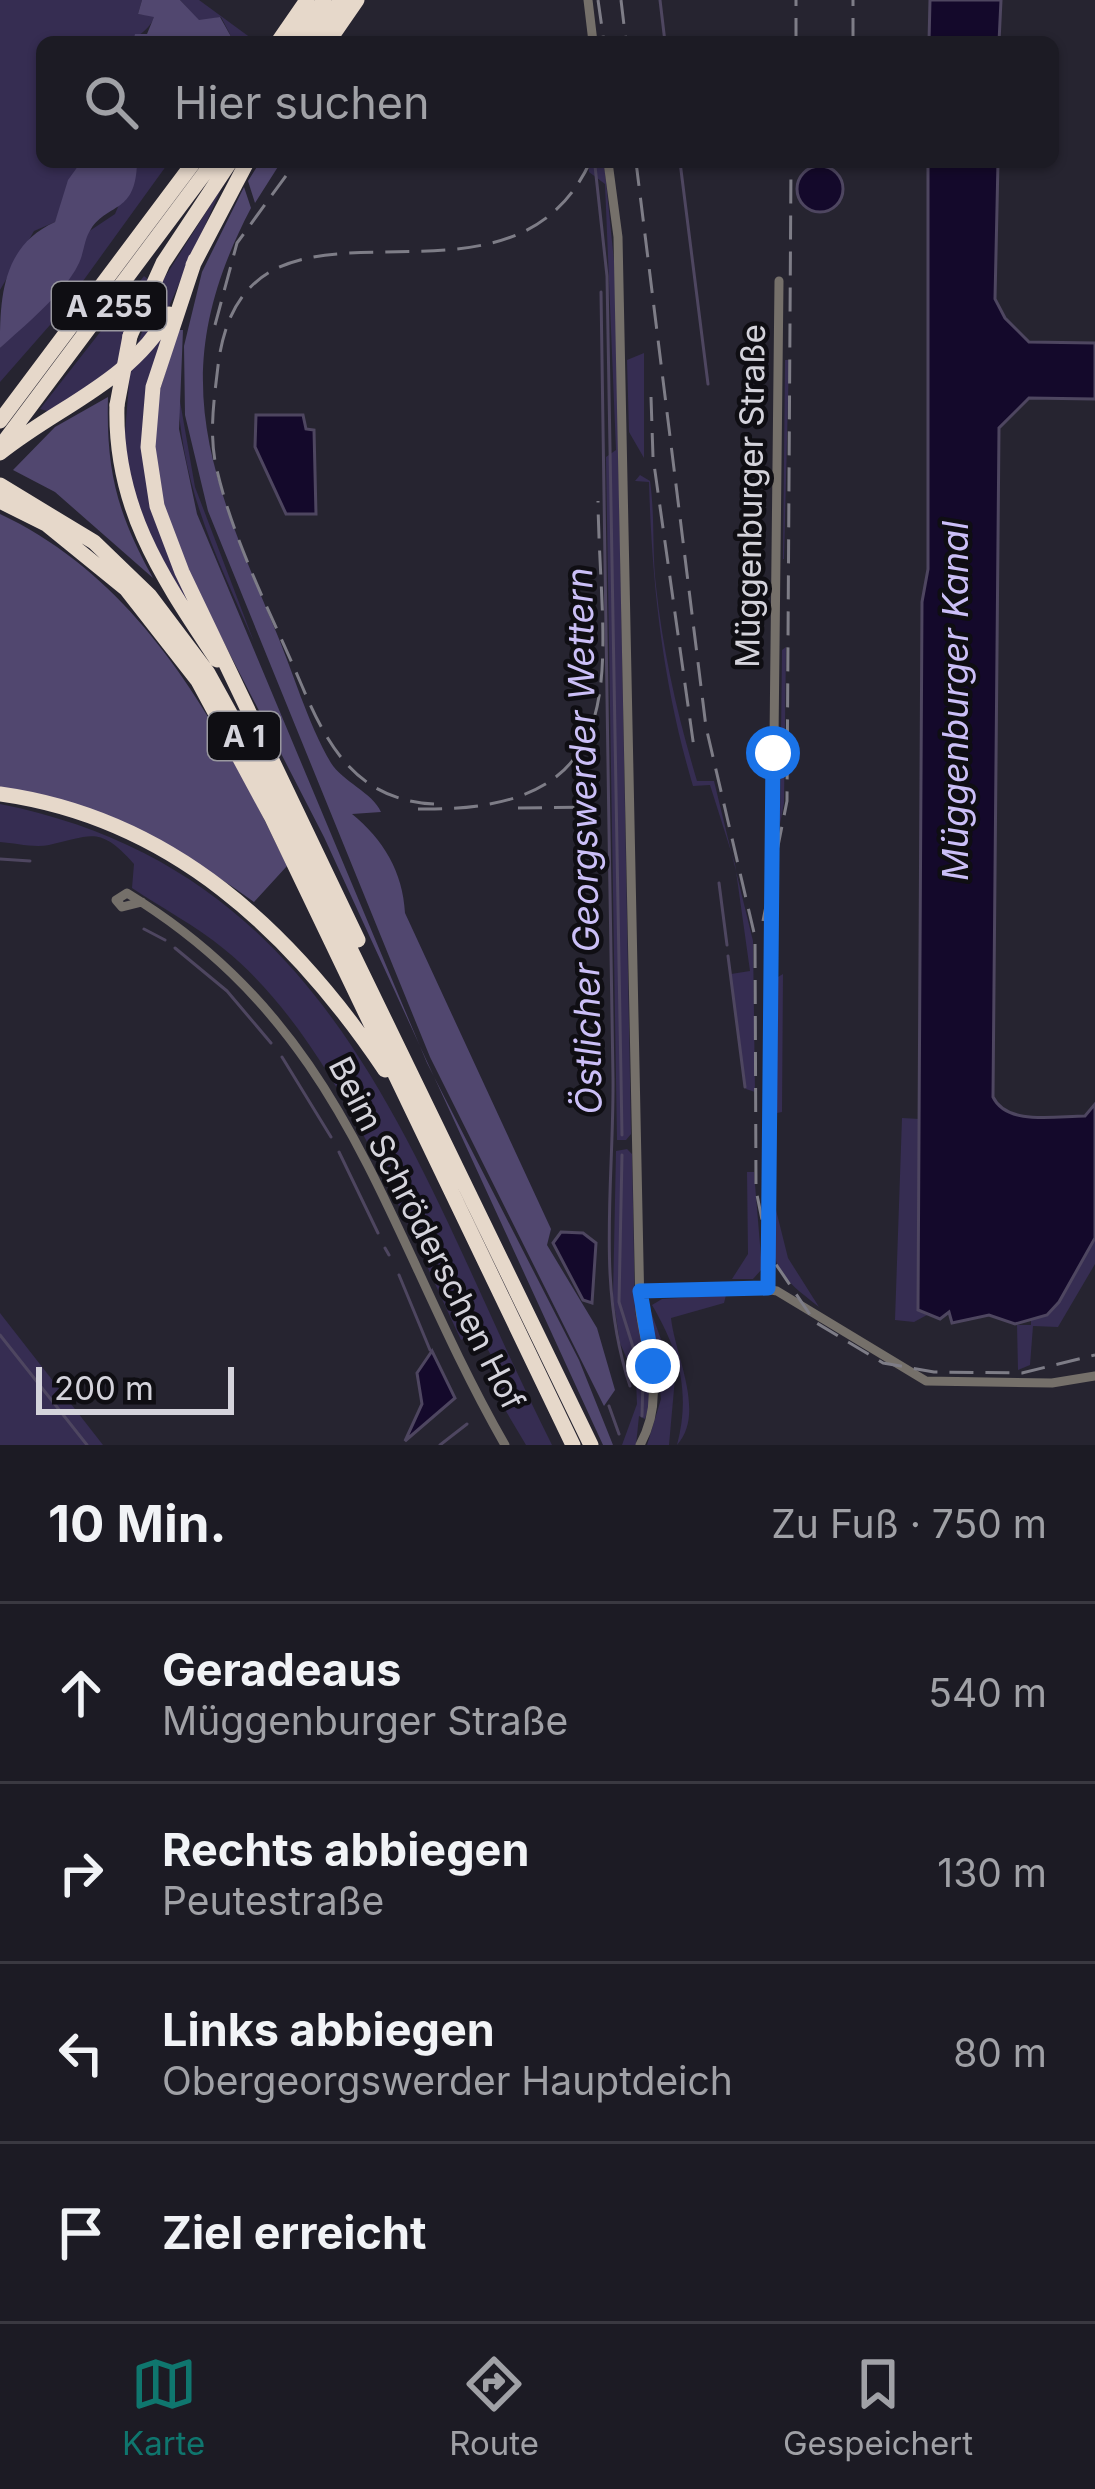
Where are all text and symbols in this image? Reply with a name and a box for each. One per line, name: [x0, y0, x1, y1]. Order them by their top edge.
search box: [36, 36, 1059, 168]
icon: search: [78, 69, 144, 135]
text: Hier suchen: [174, 75, 430, 130]
road number: A 255: [52, 282, 166, 330]
street label: Müggenburger Straße: [727, 324, 773, 668]
water label: Müggenburger Kanal: [933, 521, 977, 881]
water label: Östlicher Georgswerder Wettern: [557, 567, 611, 1115]
road number: A 1: [208, 712, 280, 760]
route start: [746, 726, 800, 780]
street label: Beim Schröderschen Hof: [321, 1050, 533, 1416]
route end: [626, 1339, 680, 1393]
scale bar: [36, 1361, 234, 1414]
text: 200 m: [54, 1368, 154, 1408]
text: 10 Min.: [48, 1493, 227, 1554]
text: Zu Fuß · 750 m: [771, 1500, 1047, 1547]
text: Geradeaus: [162, 1642, 401, 1697]
icon: ahead: [48, 1660, 114, 1726]
text: 540 m: [928, 1669, 1047, 1716]
text: Müggenburger Straße: [162, 1697, 568, 1744]
text: Rechts abbiegen: [162, 1822, 529, 1877]
icon: right: [48, 1840, 114, 1906]
text: 130 m: [937, 1849, 1047, 1896]
text: Peutestraße: [162, 1877, 384, 1924]
text: Links abbiegen: [162, 2002, 495, 2057]
icon: left: [48, 2020, 114, 2086]
text: 80 m: [953, 2029, 1047, 2076]
text: Obergeorgswerder Hauptdeich: [162, 2057, 733, 2104]
icon: arrive: [48, 2200, 114, 2266]
text: Ziel erreicht: [162, 2205, 426, 2260]
tab: Karte: [122, 2351, 205, 2463]
tab: Route: [449, 2351, 539, 2463]
tab: Gespeichert: [783, 2351, 973, 2463]

